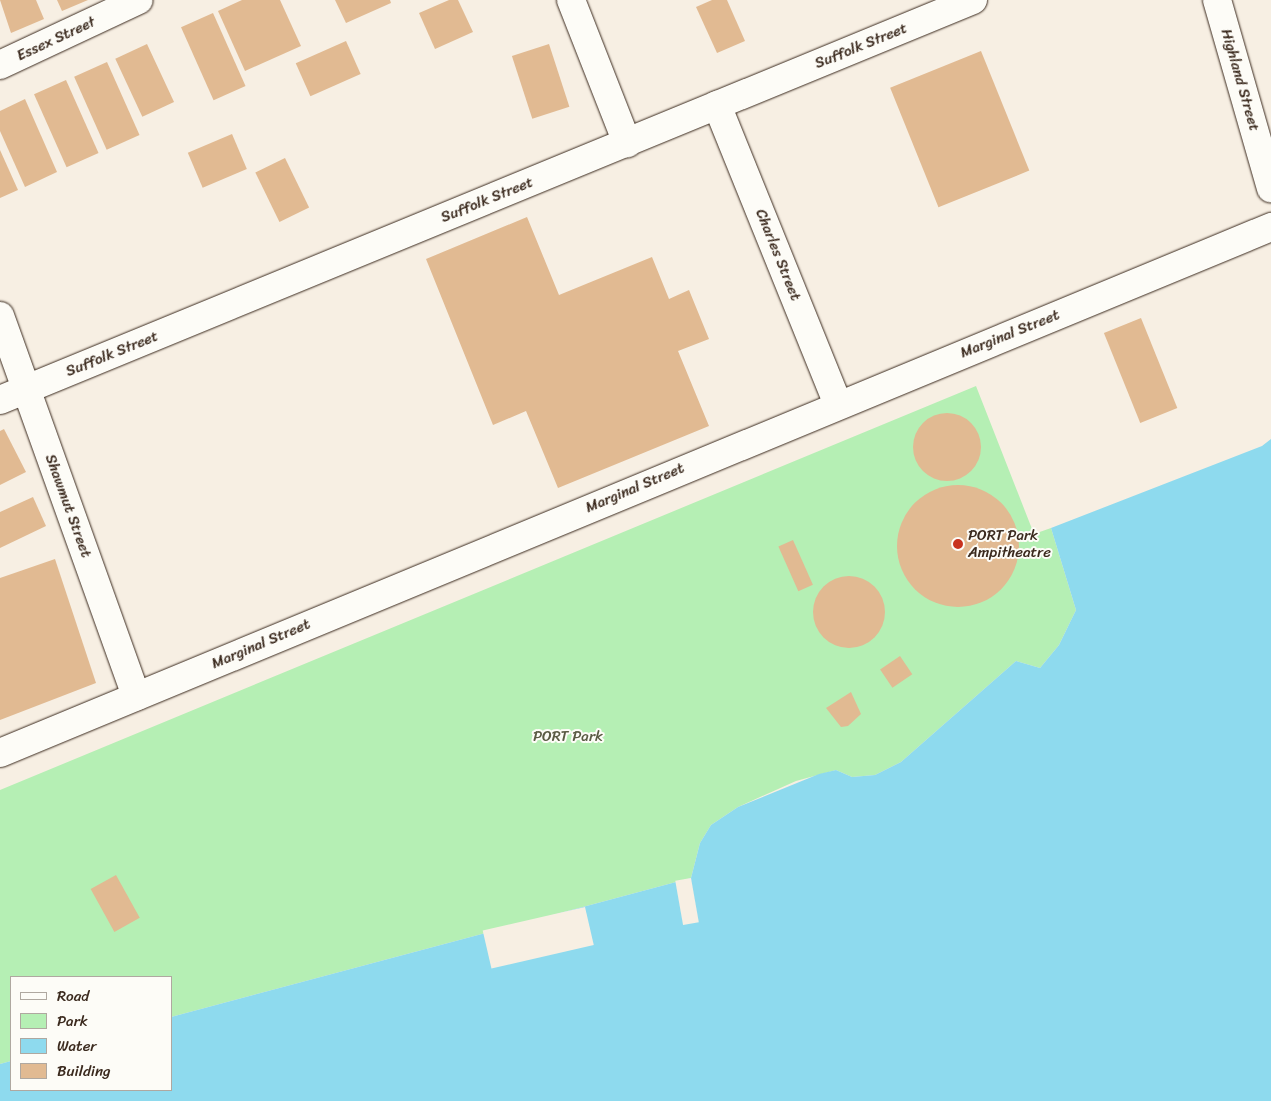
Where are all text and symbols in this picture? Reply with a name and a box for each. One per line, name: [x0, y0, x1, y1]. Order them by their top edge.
street label: Essex Street: [14, 13, 98, 65]
street label: Suffolk Street: [812, 19, 910, 73]
street label: Highland Street: [1217, 27, 1263, 133]
street label: Suffolk Street: [438, 173, 536, 227]
street label: Charles Street: [751, 207, 805, 303]
street label: Marginal Street: [958, 306, 1062, 362]
street label: Suffolk Street: [63, 327, 161, 381]
street label: Shawmut Street: [41, 452, 95, 560]
street label: Marginal Street: [583, 459, 687, 517]
place label: PORT Park Ampitheatre: [968, 526, 1051, 561]
marker: PORT Park Ampitheatre: [952, 538, 964, 550]
street label: Marginal Street: [209, 615, 313, 673]
park label: PORT Park: [533, 728, 603, 746]
legend: [10, 976, 172, 1091]
text: Road: [57, 983, 89, 1009]
text: Park: [57, 1008, 88, 1034]
text: Water: [57, 1033, 97, 1059]
text: Building: [57, 1058, 111, 1084]

